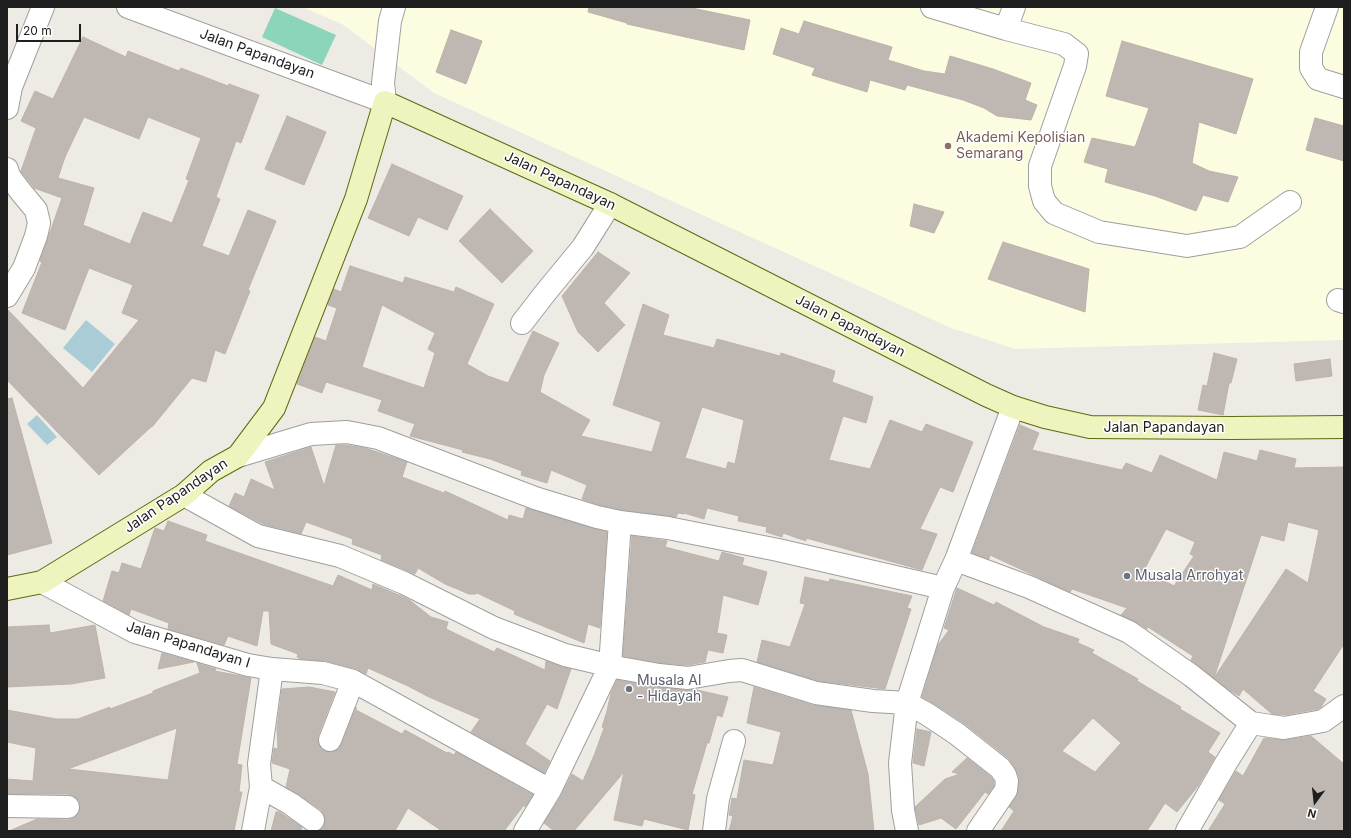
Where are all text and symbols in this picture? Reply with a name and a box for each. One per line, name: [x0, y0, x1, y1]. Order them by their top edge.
scale bar: [18, 16, 83, 42]
text: 20 m: [23, 23, 52, 38]
street label: Jalan Papandayan: [197, 25, 317, 83]
place label: Akademi Kepolisian Semarang: [956, 130, 1085, 162]
marker: Akademi Kepolisian Semarang: [943, 141, 953, 151]
street label: Jalan Papandayan: [502, 148, 618, 214]
street label: Jalan Papandayan: [792, 291, 908, 361]
street label: Jalan Papandayan: [1103, 420, 1225, 436]
street label: Jalan Papandayan: [121, 455, 231, 537]
place label: Musala Arrohyat: [1135, 568, 1243, 584]
marker: Musala Arrohyat: [1122, 571, 1132, 581]
street label: Jalan Papandayan I: [124, 618, 252, 672]
place label: Musala Al - Hidayah: [637, 673, 701, 706]
marker: Musala Al - Hidayah: [624, 684, 634, 694]
north arrow: [1295, 782, 1335, 822]
text: N: [1306, 806, 1318, 821]

